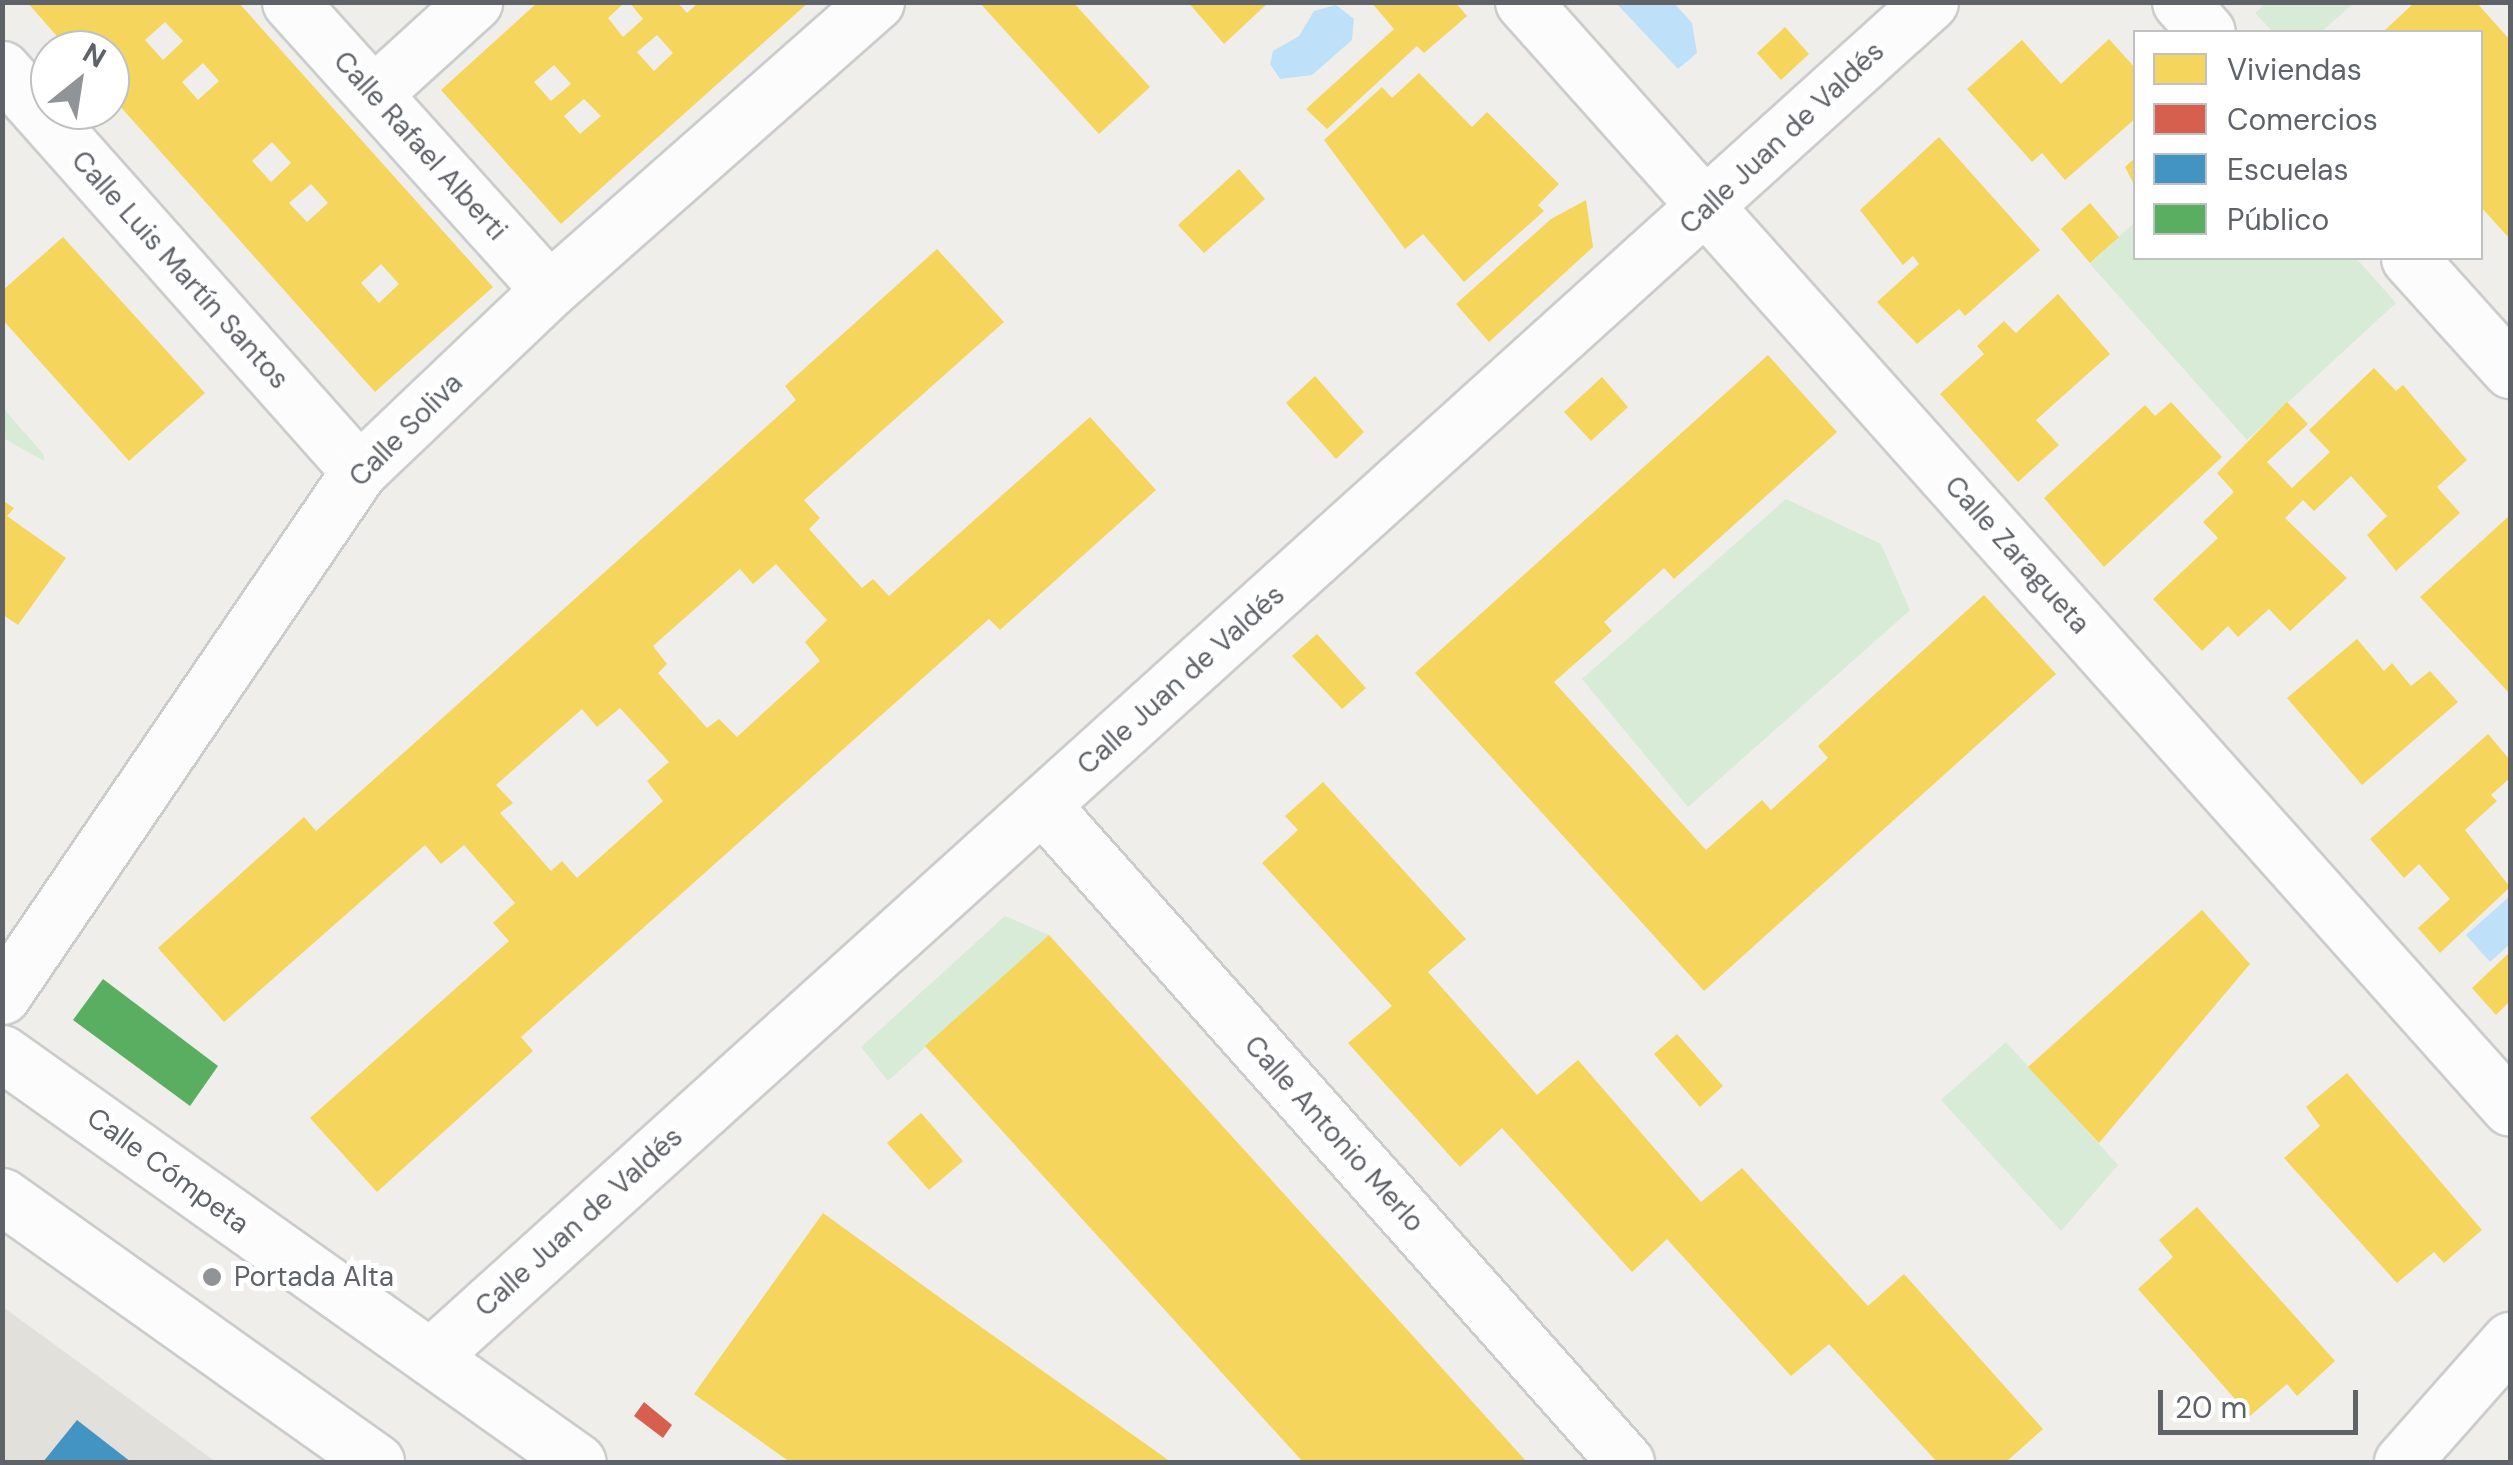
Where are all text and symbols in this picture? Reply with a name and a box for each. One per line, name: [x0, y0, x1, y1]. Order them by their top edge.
north arrow: [30, 30, 130, 130]
legend: [2133, 30, 2483, 260]
text: N: [76, 34, 112, 76]
street label: Calle Juan de Valdés: [1673, 35, 1891, 241]
street label: Calle Rafael Alberti: [326, 45, 514, 247]
text: Viviendas: [2227, 50, 2362, 89]
text: Comercios: [2227, 100, 2378, 139]
street label: Calle Luis Martín Santos: [64, 144, 296, 396]
text: Escuelas: [2227, 150, 2348, 189]
text: Público: [2227, 200, 2329, 239]
street label: Calle Soliva: [342, 366, 470, 494]
street label: Calle Zaragueta: [1937, 469, 2097, 641]
street label: Calle Juan de Valdés: [1071, 578, 1291, 782]
street label: Calle Antonio Merlo: [1237, 1029, 1431, 1239]
street label: Calle Cómpeta: [80, 1101, 256, 1241]
street label: Calle Juan de Valdés: [469, 1120, 689, 1324]
place label: Portada Alta: [234, 1260, 394, 1294]
marker: Portada Alta: [199, 1264, 225, 1290]
scale bar: [2163, 1370, 2363, 1432]
text: 20 m: [2175, 1388, 2247, 1427]

